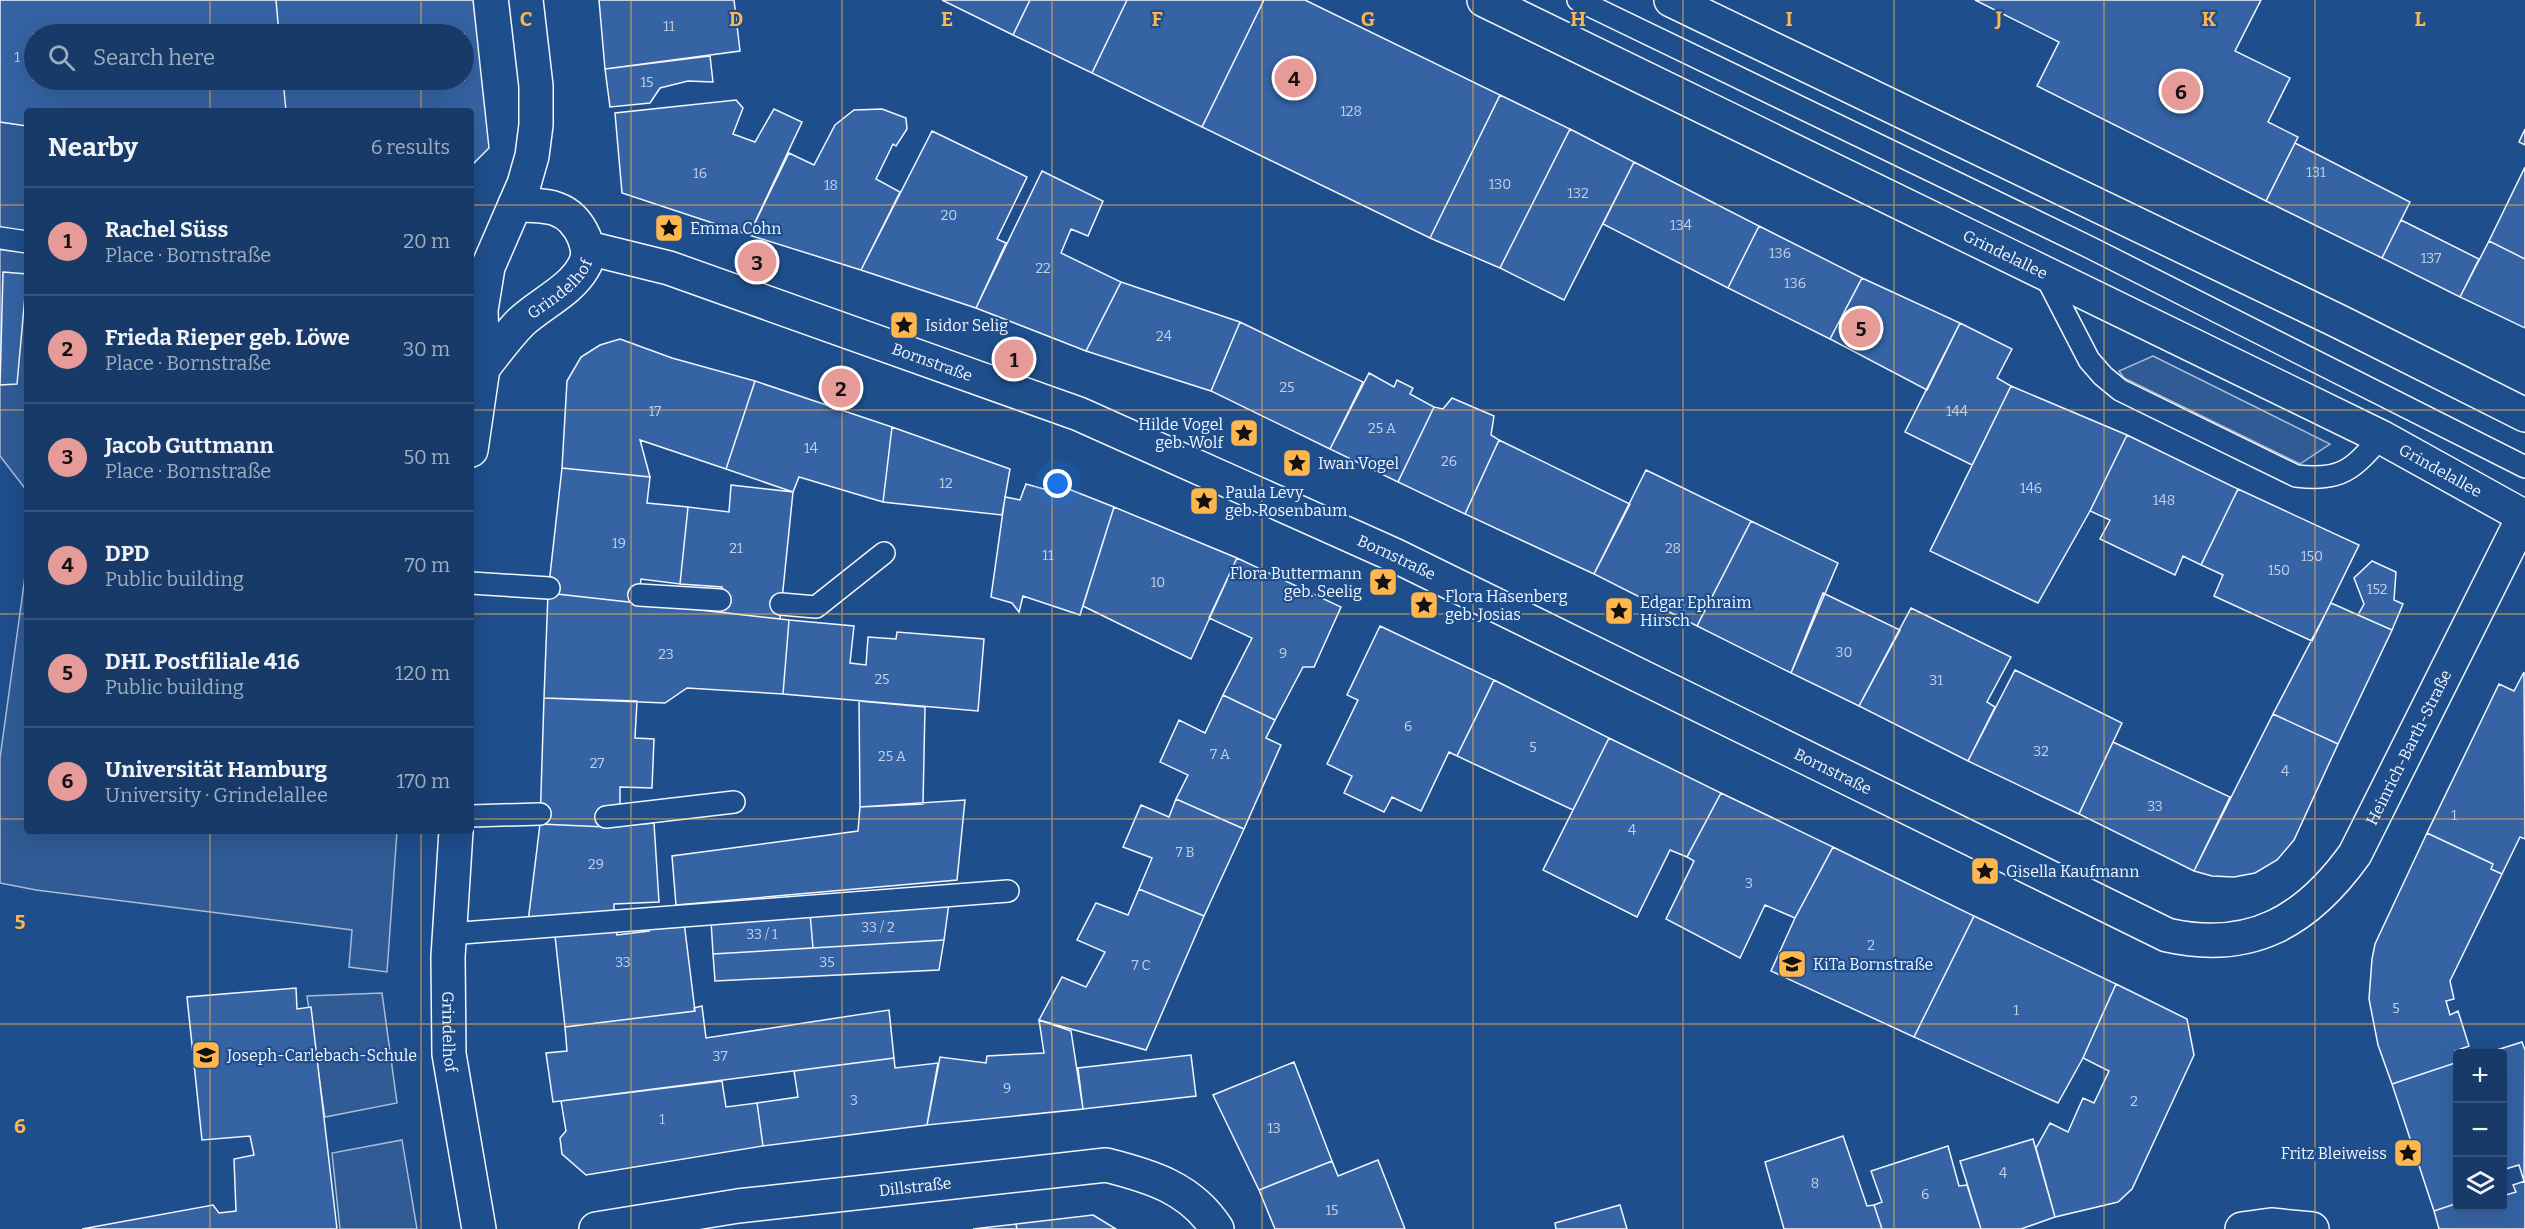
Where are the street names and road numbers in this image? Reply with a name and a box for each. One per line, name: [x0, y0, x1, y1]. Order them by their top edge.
street label: Grindelallee: [1960, 225, 2051, 283]
street label: Grindelhof: [523, 255, 596, 323]
street label: Bornstraße: [890, 339, 975, 385]
street label: Grindelallee: [2396, 440, 2485, 501]
street label: Bornstraße: [1355, 530, 1439, 584]
street label: Heinrich-Barth-Straße: [2362, 666, 2455, 828]
street label: Bornstraße: [1791, 744, 1875, 798]
street label: Grindelhof: [439, 991, 462, 1075]
street label: Dillstraße: [878, 1173, 952, 1200]

